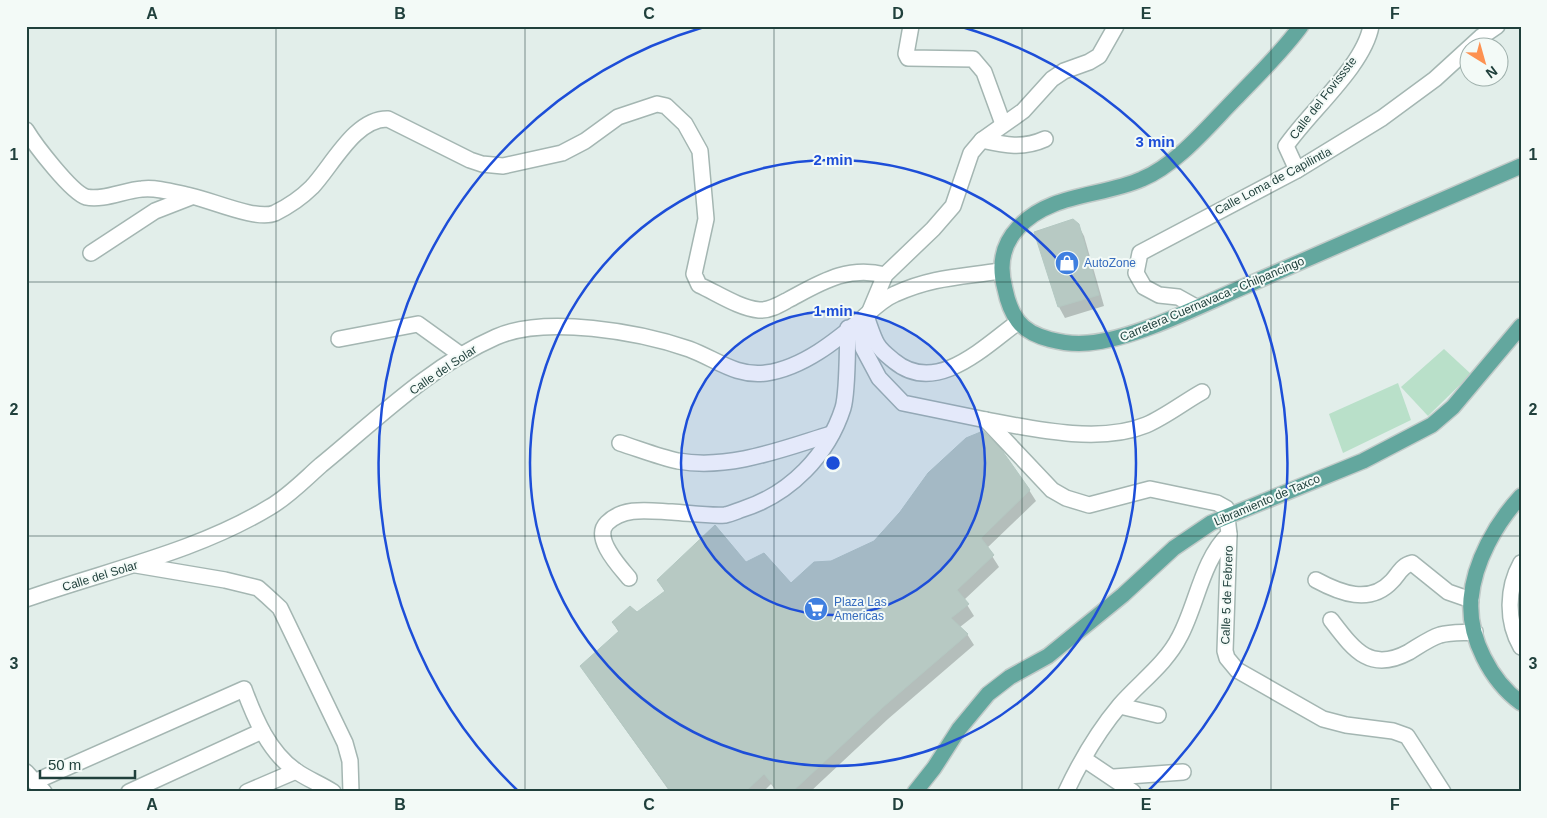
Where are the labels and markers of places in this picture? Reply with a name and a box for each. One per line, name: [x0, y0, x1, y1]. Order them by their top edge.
shop icon: AutoZone: [1054, 250, 1080, 276]
place label: AutoZone: [1084, 256, 1136, 270]
centre of rings: [824, 454, 842, 472]
place label: Plaza Las Americas: [834, 595, 887, 623]
supermarket icon: Plaza Las Americas: [803, 596, 829, 622]

